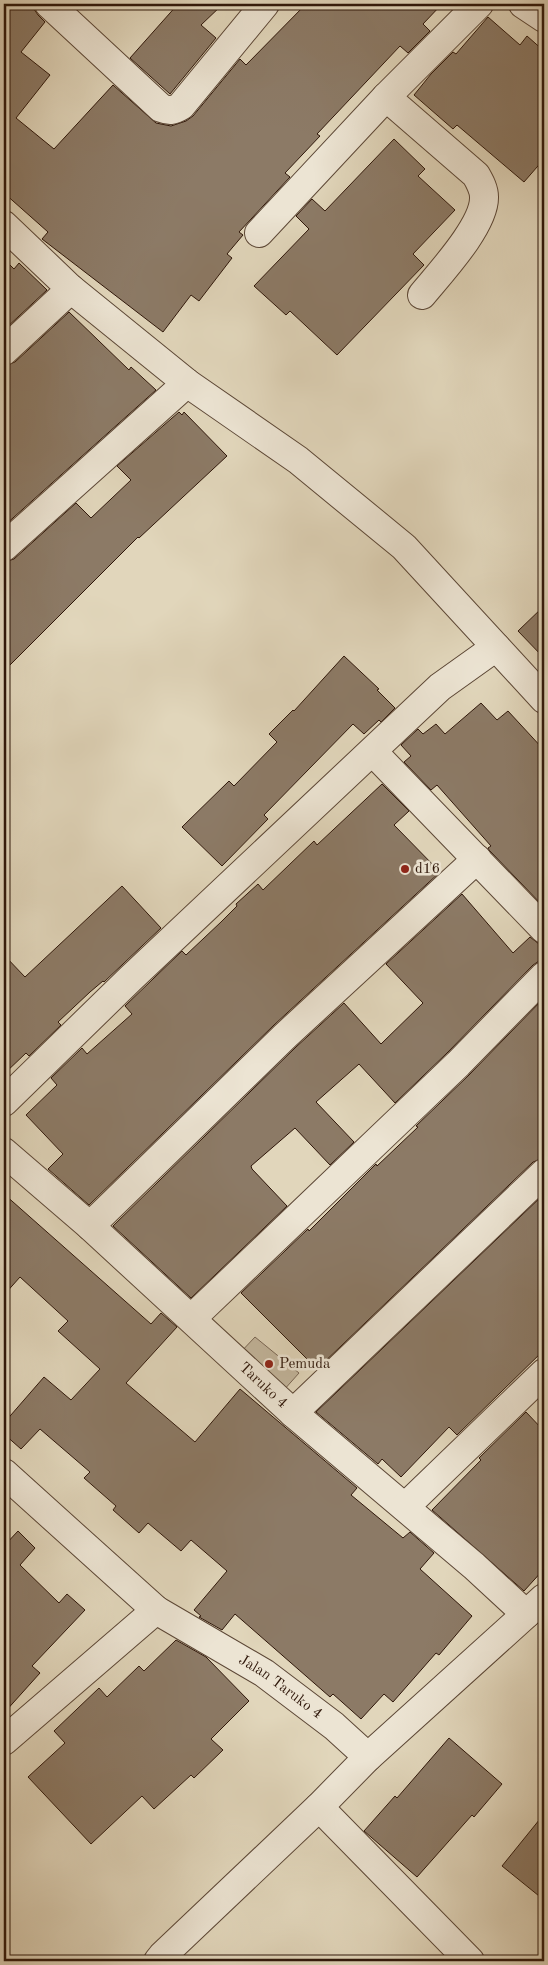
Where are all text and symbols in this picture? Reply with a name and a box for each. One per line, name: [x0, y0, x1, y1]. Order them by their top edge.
place label: d16: [415, 862, 440, 877]
marker: d16: [399, 863, 411, 875]
place label: Pemuda: [279, 1357, 331, 1372]
marker: Pemuda: [263, 1358, 275, 1370]
street label: Taruko 4: [236, 1360, 290, 1411]
street label: Jalan Taruko 4: [236, 1652, 325, 1722]

